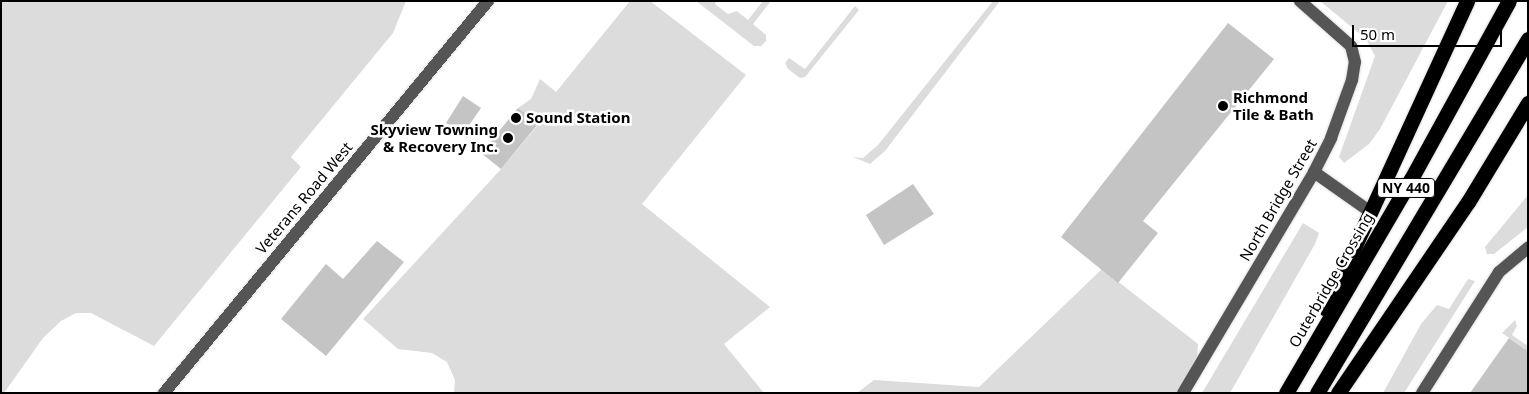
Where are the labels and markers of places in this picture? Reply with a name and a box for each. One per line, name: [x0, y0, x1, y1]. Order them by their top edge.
place label: Richmond Tile & Bath: [1233, 88, 1314, 123]
marker: Richmond Tile & Bath: [1217, 100, 1229, 112]
place label: Sound Station: [526, 109, 630, 127]
marker: Sound Station: [510, 112, 522, 124]
place label: Skyview Towning & Recovery Inc.: [370, 120, 498, 155]
marker: Skyview Towning & Recovery Inc.: [502, 132, 514, 144]

